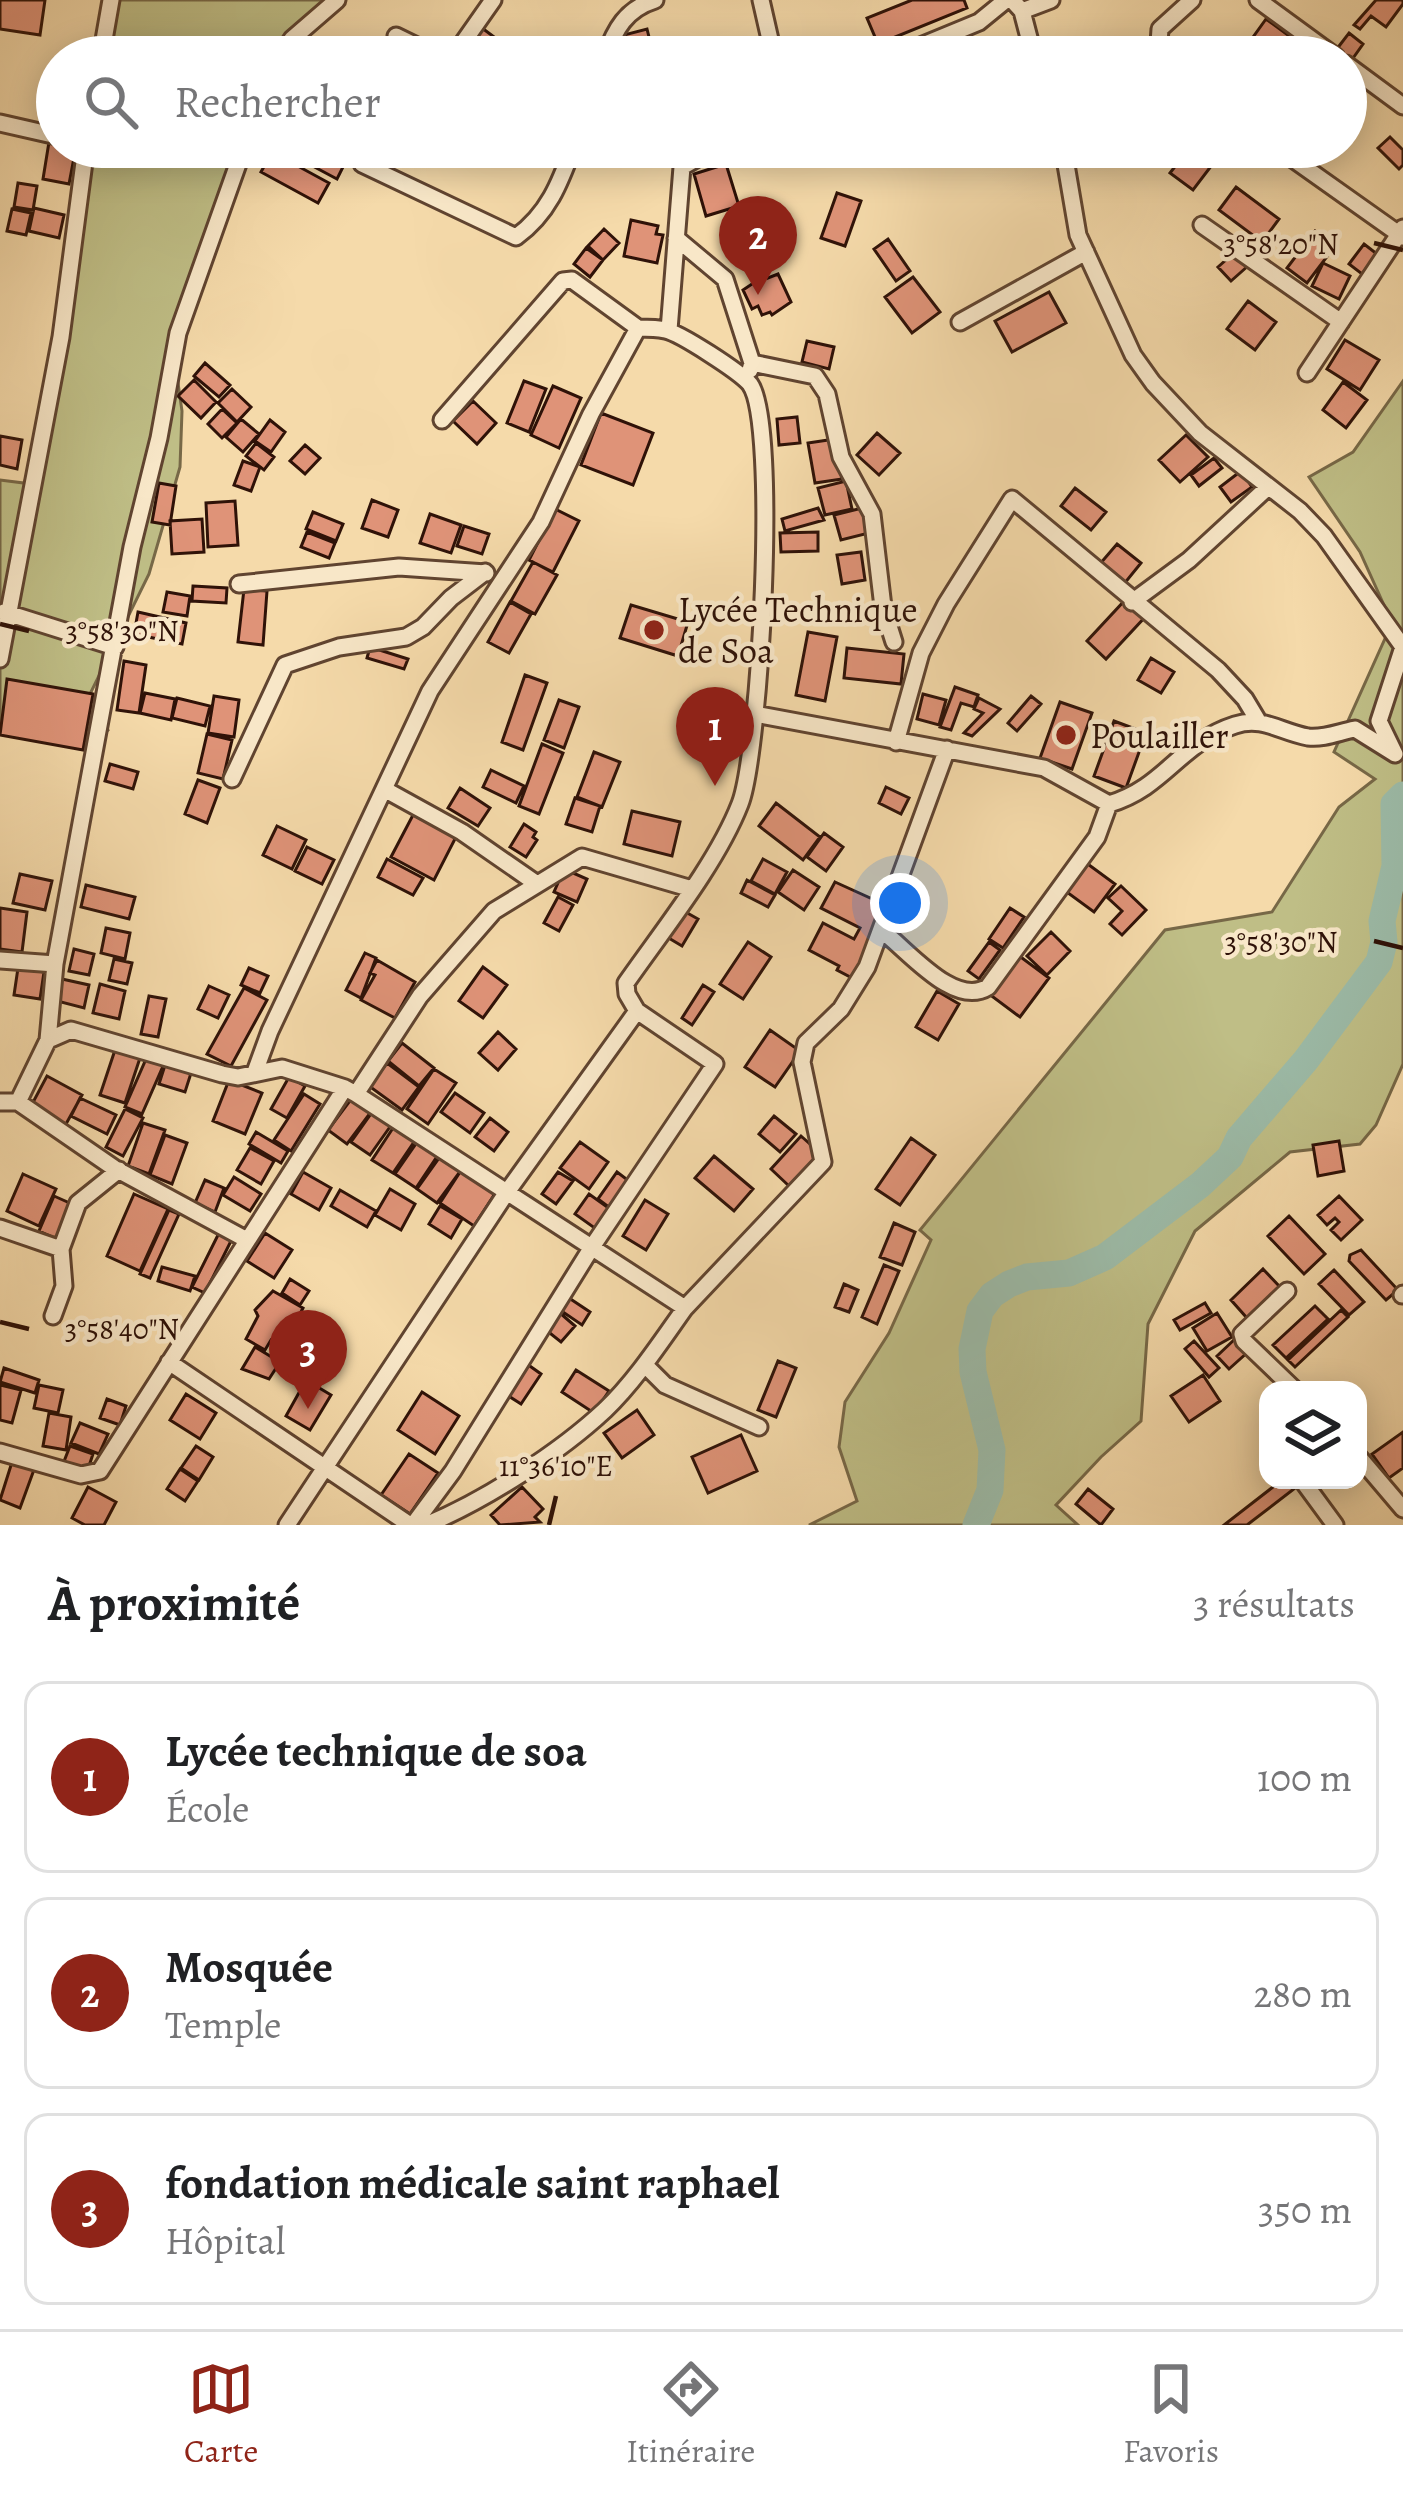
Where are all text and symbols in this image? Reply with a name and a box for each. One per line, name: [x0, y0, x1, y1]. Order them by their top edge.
search box: [36, 36, 1367, 168]
icon: search: [78, 69, 144, 135]
text: Rechercher: [174, 71, 381, 133]
pin: 2: [719, 196, 797, 295]
text: 3°58'20"N: [1223, 224, 1339, 264]
place label: Lycée Technique de Soa: [678, 585, 918, 675]
text: 3°58'30"N: [65, 611, 179, 651]
marker: Lycée Technique de Soa: [641, 617, 667, 643]
pin: 1: [676, 687, 754, 786]
place label: Poulailler: [1090, 711, 1229, 760]
marker: Poulailler: [1053, 722, 1079, 748]
your location: [870, 873, 930, 933]
text: 3°58'30"N: [1224, 922, 1338, 962]
text: 3°58'40"N: [65, 1309, 179, 1349]
pin: 3: [269, 1310, 347, 1409]
map controls: [1259, 1381, 1367, 1489]
button: layers: [1259, 1381, 1367, 1489]
text: 11°36'10"E: [499, 1446, 613, 1486]
text: À proximité: [48, 1568, 300, 1638]
text: 3 résultats: [1193, 1577, 1355, 1630]
text: Lycée technique de soa: [165, 1720, 587, 1782]
text: 1: [83, 1751, 97, 1804]
text: 100 m: [1257, 1751, 1352, 1804]
text: École: [165, 1782, 249, 1835]
text: Mosquée: [165, 1936, 333, 1998]
text: 2: [81, 1967, 99, 2020]
text: 280 m: [1254, 1967, 1352, 2020]
text: Temple: [165, 1998, 281, 2051]
text: fondation médicale saint raphael: [165, 2152, 780, 2214]
text: 3: [82, 2183, 98, 2236]
text: 350 m: [1258, 2183, 1352, 2236]
text: Hôpital: [165, 2214, 285, 2267]
tab: Carte: [184, 2356, 258, 2473]
tab: Itinéraire: [626, 2356, 755, 2473]
tab: Favoris: [1123, 2356, 1219, 2473]

